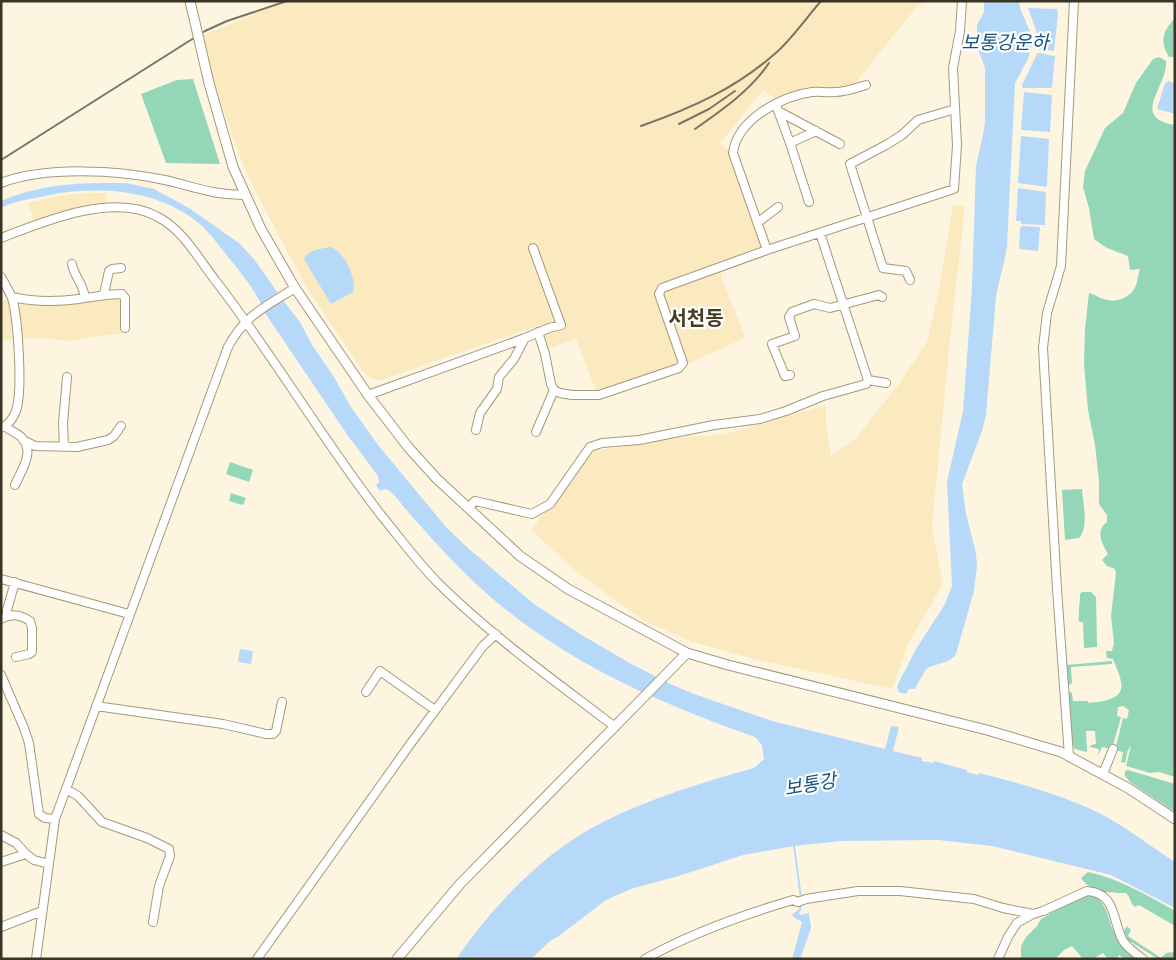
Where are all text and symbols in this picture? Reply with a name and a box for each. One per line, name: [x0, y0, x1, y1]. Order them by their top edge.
water label: 보통강운하: [961, 30, 1051, 54]
district label: 서천동: [668, 305, 724, 330]
water label: 보통강: [782, 767, 840, 800]

